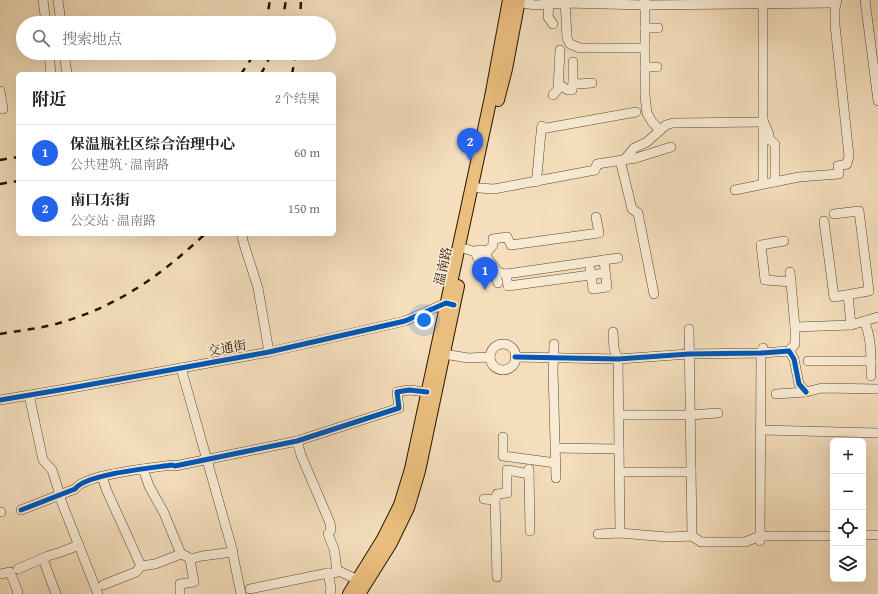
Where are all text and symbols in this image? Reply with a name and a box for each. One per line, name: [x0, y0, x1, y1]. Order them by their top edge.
search box: [16, 16, 336, 60]
icon: search: [30, 27, 52, 49]
text: 搜索地点: [62, 28, 122, 49]
text: 附近: [32, 86, 66, 111]
text: 2个结果: [275, 89, 320, 108]
pin: 2: [457, 128, 483, 161]
text: 保温瓶社区综合治理中心: [70, 133, 235, 154]
text: 1: [42, 143, 48, 162]
text: 60 m: [294, 143, 320, 162]
text: 公共建筑 · 温南路: [70, 155, 169, 174]
text: 南口东街: [70, 189, 130, 210]
text: 2: [42, 199, 48, 218]
text: 150 m: [288, 199, 320, 218]
text: 公交站 · 温南路: [70, 211, 156, 230]
street label: 温南路: [429, 245, 457, 287]
pin: 1: [472, 257, 498, 290]
your location: [414, 310, 434, 330]
street label: 交通街: [206, 335, 248, 361]
map controls: [830, 438, 866, 582]
button: +: [830, 438, 866, 474]
button: −: [830, 474, 866, 510]
button: locate: [830, 510, 866, 546]
button: layers: [830, 546, 866, 582]

